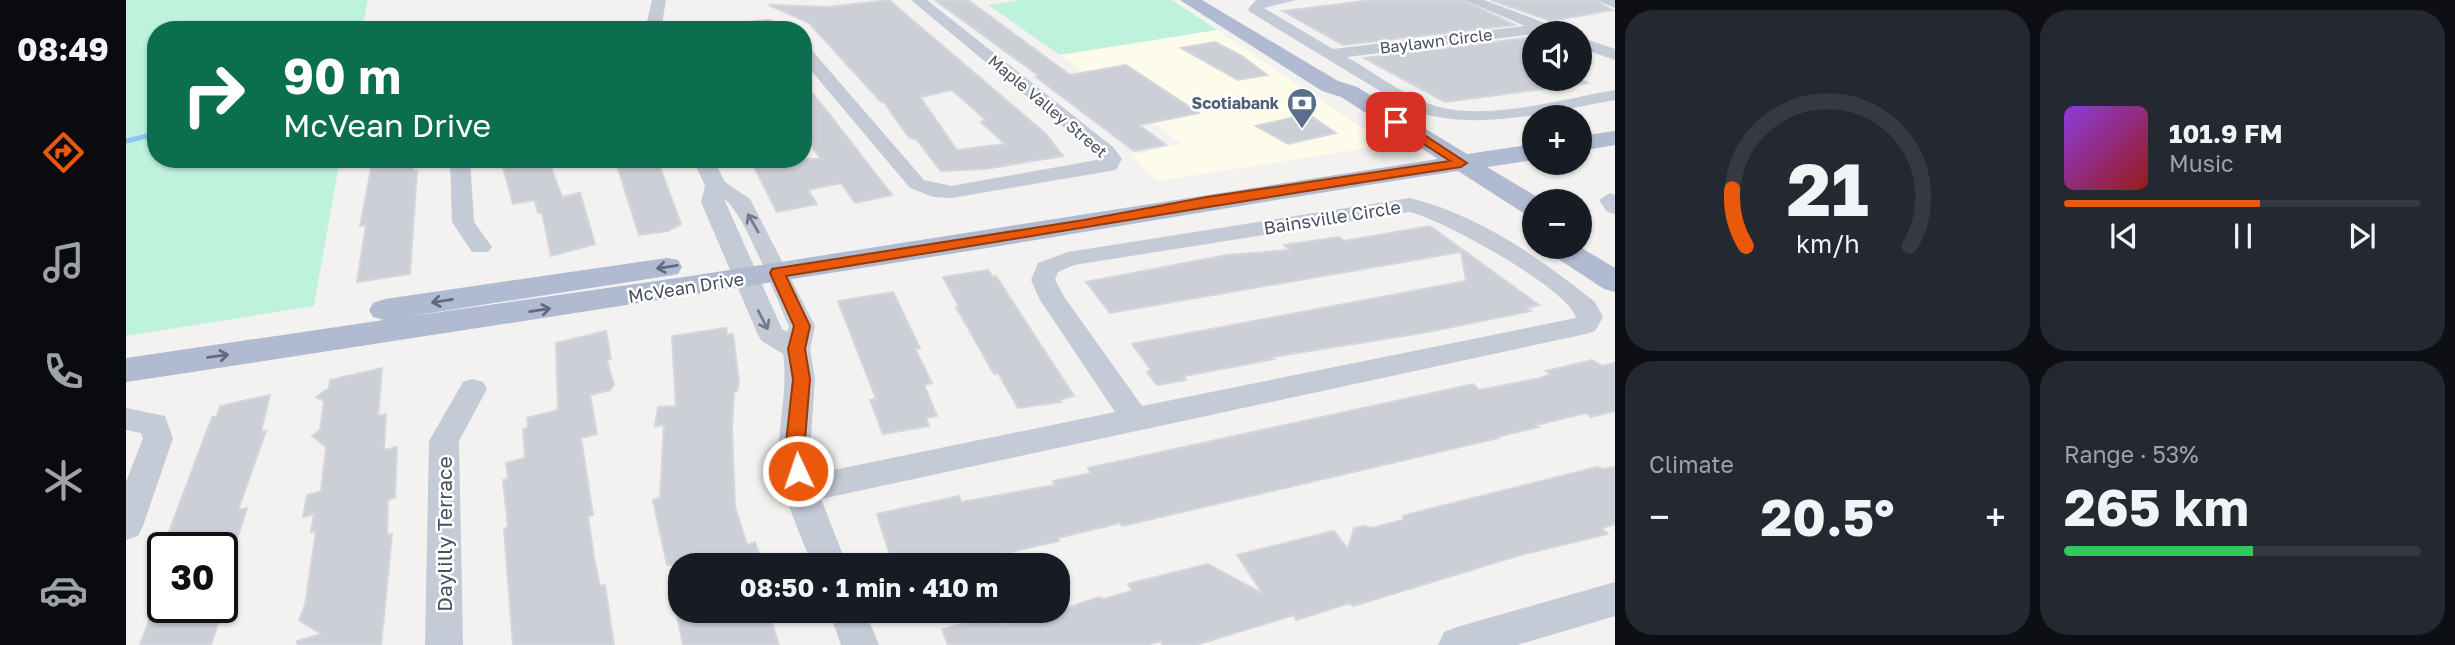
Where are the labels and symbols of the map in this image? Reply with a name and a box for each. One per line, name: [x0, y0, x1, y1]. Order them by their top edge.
street label: Baylawn Circle: [1378, 24, 1494, 58]
street label: Maple Valley Street: [984, 50, 1112, 162]
bank icon: Scotiabank: [1285, 86, 1319, 130]
pin: [1366, 92, 1426, 152]
place label: Scotiabank: [1191, 93, 1280, 113]
street label: Bainsville Circle: [1262, 195, 1402, 239]
one-way arrow: [746, 214, 760, 234]
one-way arrow: [656, 261, 678, 274]
street label: McVean Drive: [626, 267, 746, 307]
one-way arrow: [431, 295, 453, 308]
one-way arrow: [528, 303, 551, 316]
one-way arrow: [757, 309, 771, 330]
one-way arrow: [206, 349, 229, 362]
position arrow: [761, 434, 835, 508]
street label: Daylilly Terrace: [431, 456, 457, 612]
speed limit sign: 30: [147, 532, 238, 623]

